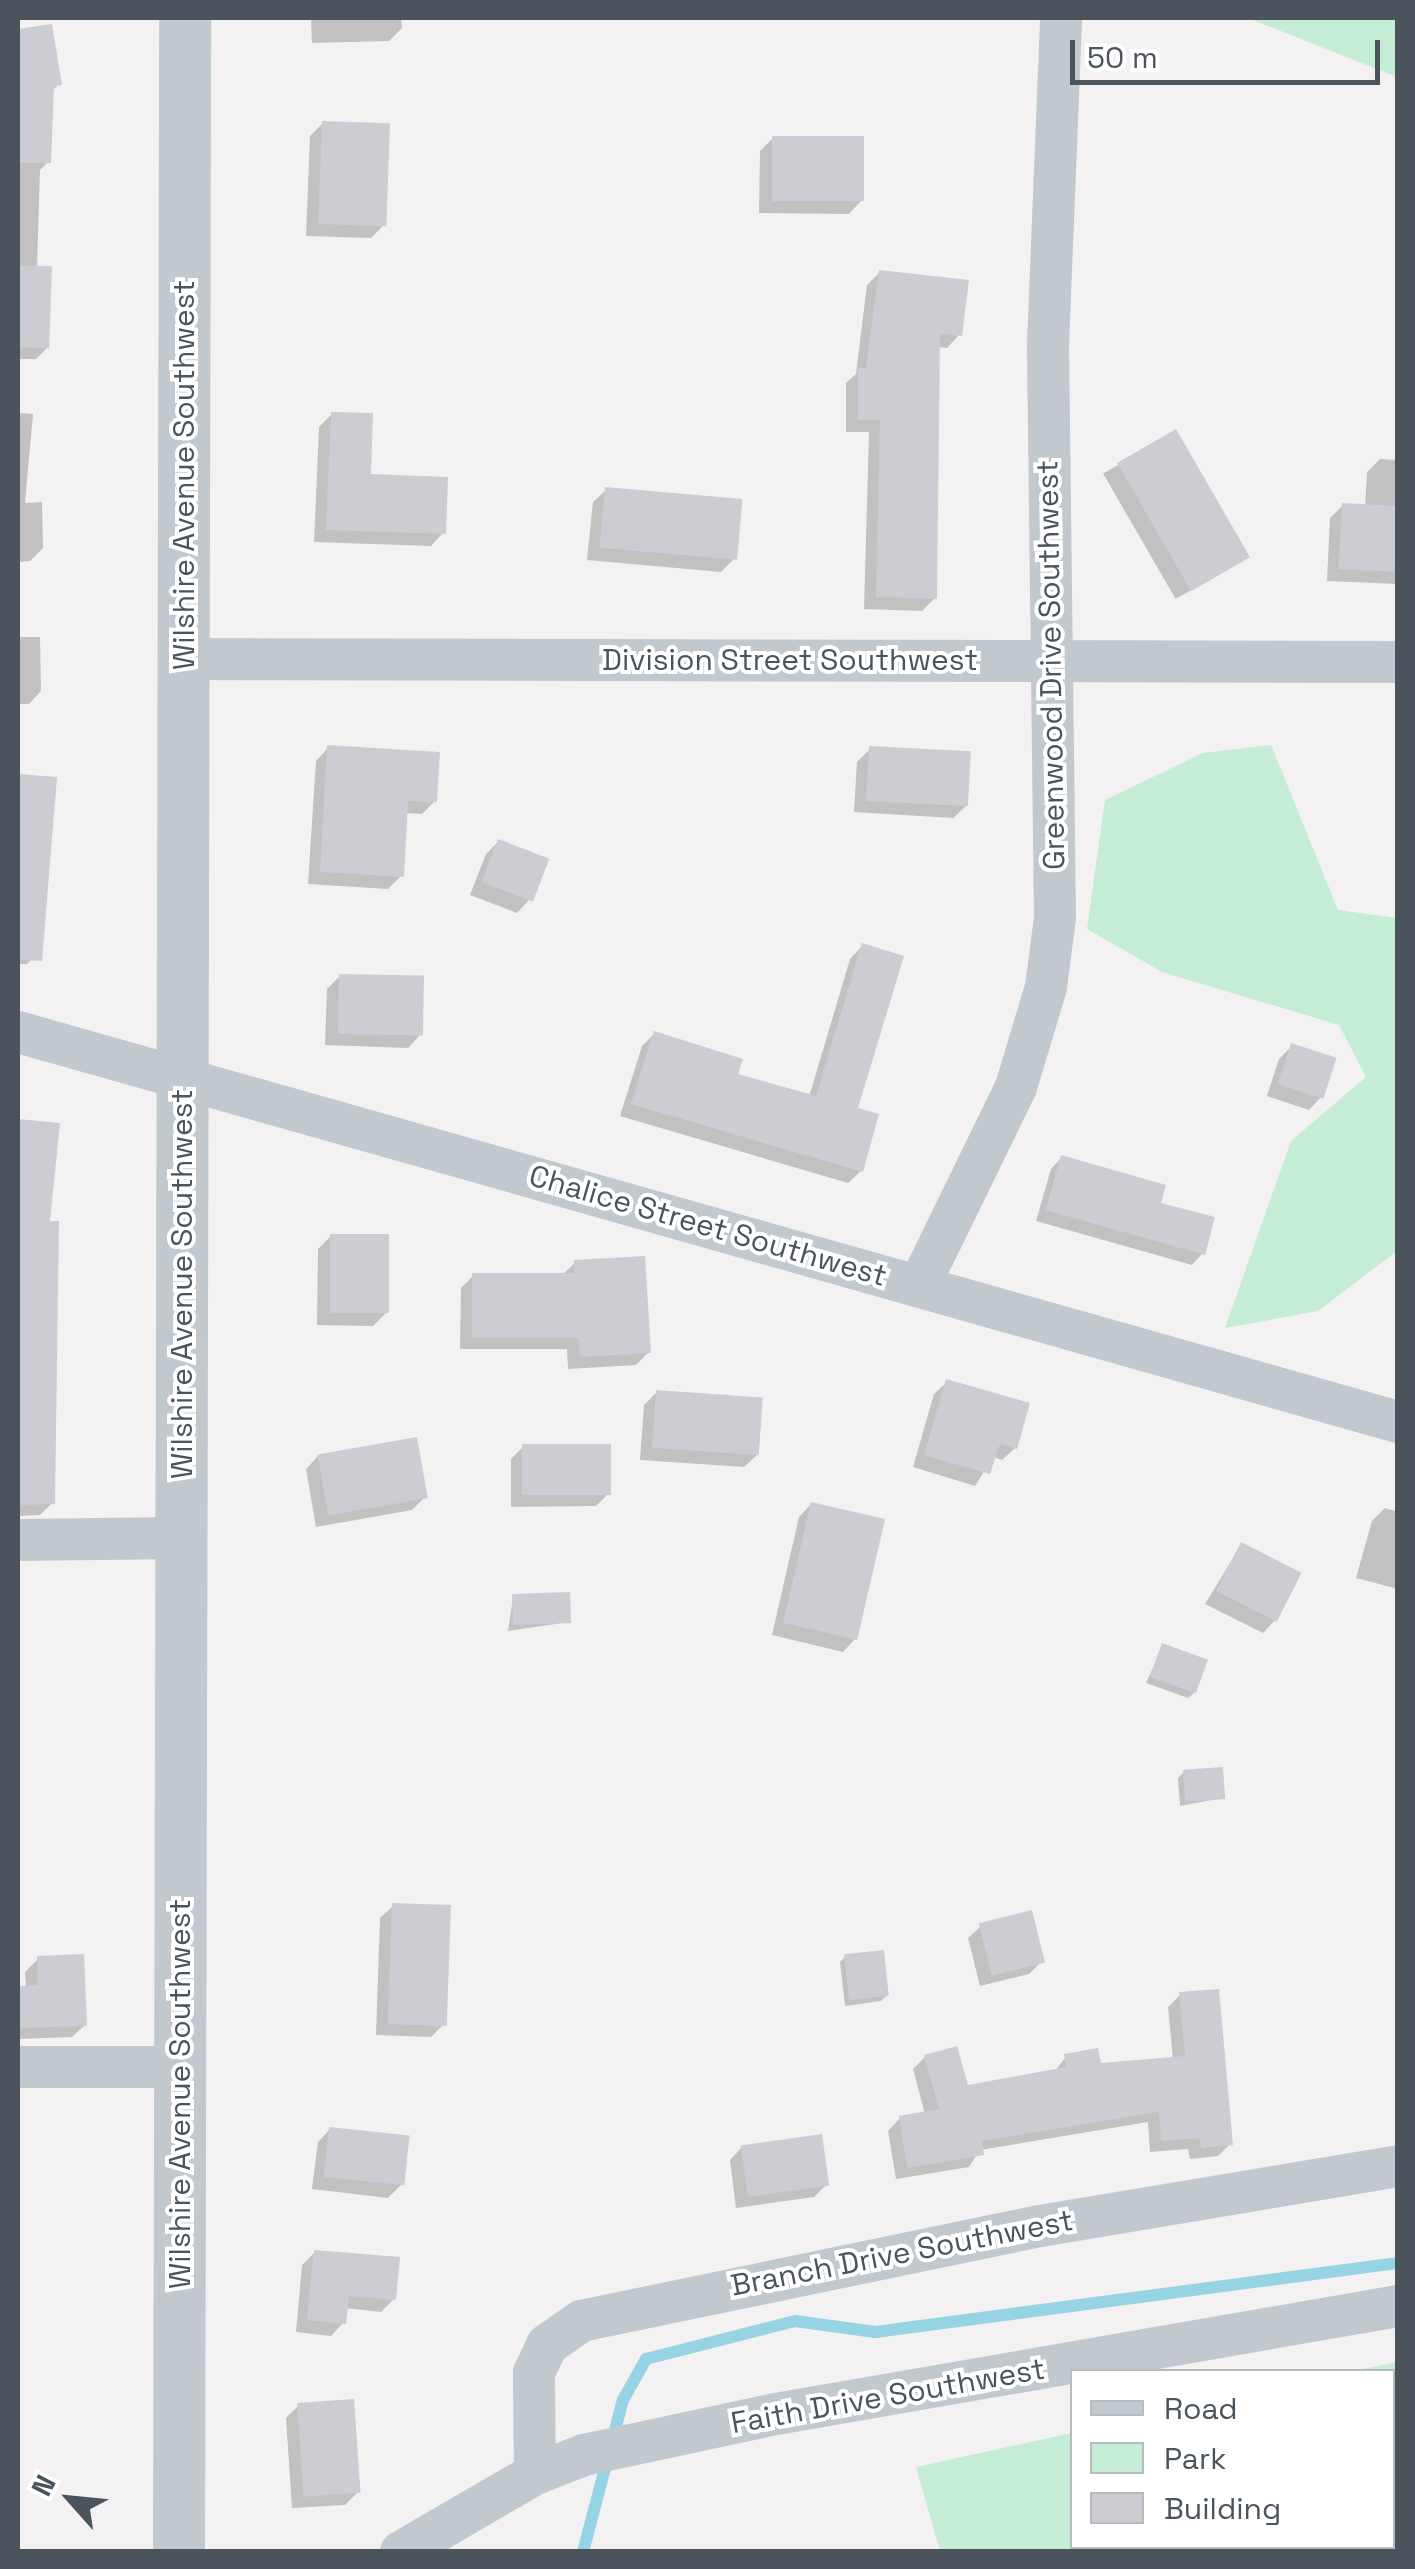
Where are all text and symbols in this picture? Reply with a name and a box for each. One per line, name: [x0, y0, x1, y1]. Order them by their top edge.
scale bar: [1075, 20, 1385, 82]
text: 50 m: [1087, 38, 1158, 77]
street label: Wilshire Avenue Southwest: [166, 280, 202, 670]
street label: Greenwood Drive Southwest: [1029, 460, 1073, 870]
street label: Division Street Southwest: [602, 642, 978, 678]
street label: Wilshire Avenue Southwest: [164, 1089, 200, 1479]
street label: Chalice Street Southwest: [525, 1158, 891, 1294]
street label: Wilshire Avenue Southwest: [162, 1899, 198, 2289]
street label: Branch Drive Southwest: [728, 2202, 1076, 2304]
street label: Faith Drive Southwest: [728, 2351, 1048, 2441]
legend: [1070, 2369, 1395, 2549]
text: Road: [1164, 2389, 1238, 2428]
text: Park: [1164, 2439, 1226, 2478]
north arrow: [20, 2449, 120, 2549]
text: N: [23, 2469, 64, 2502]
text: Building: [1164, 2489, 1281, 2528]

